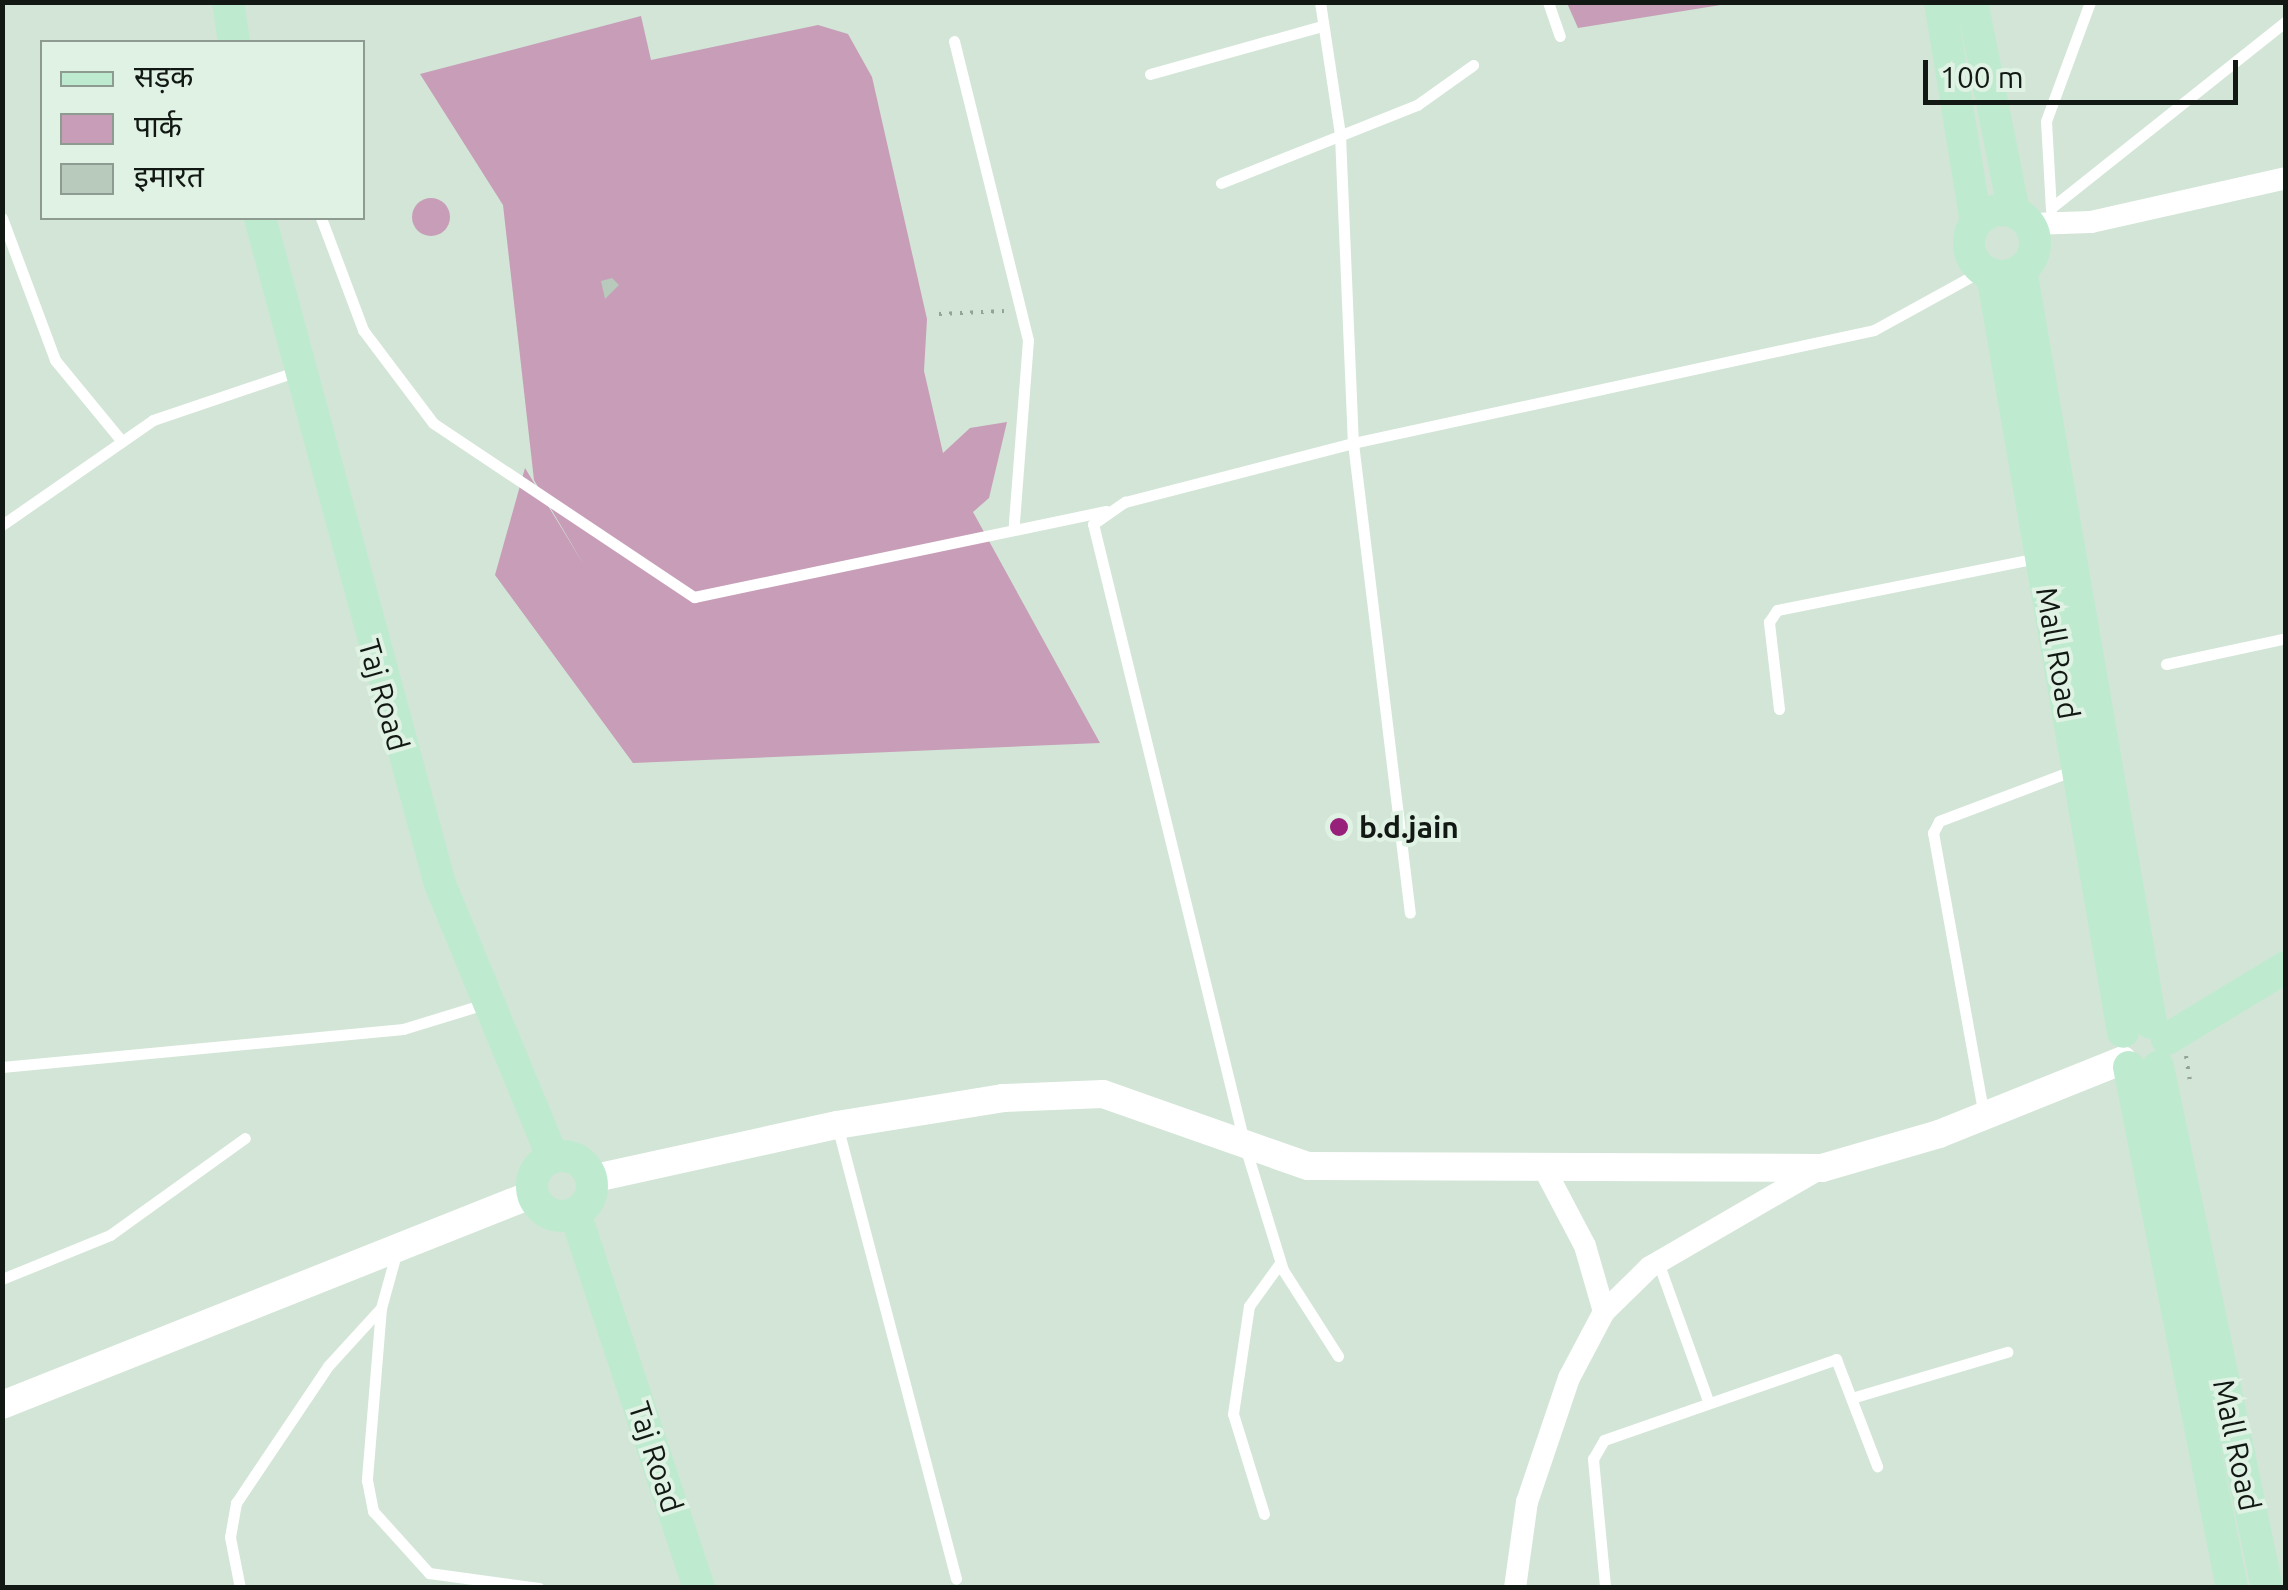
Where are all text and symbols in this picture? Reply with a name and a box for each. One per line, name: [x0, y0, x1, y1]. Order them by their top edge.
legend: [40, 40, 365, 220]
scale bar: [1928, 40, 2243, 102]
text: सड़क: [134, 59, 193, 93]
text: 100 m: [1940, 60, 2024, 94]
text: पार्क: [134, 109, 182, 143]
text: इमारत: [134, 159, 204, 193]
street label: Mall Road: [2029, 584, 2087, 722]
street label: Taj Road: [351, 635, 417, 755]
place label: b.d.jain: [1359, 809, 1459, 845]
marker: b.d.jain: [1328, 816, 1350, 838]
street label: Mall Road: [2206, 1376, 2268, 1514]
street label: Taj Road: [621, 1397, 691, 1517]

